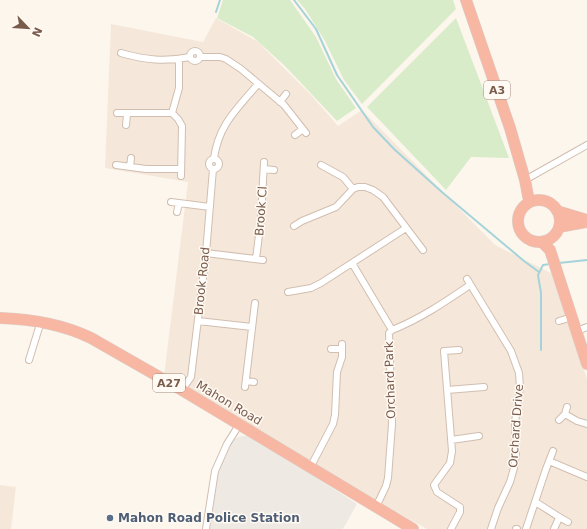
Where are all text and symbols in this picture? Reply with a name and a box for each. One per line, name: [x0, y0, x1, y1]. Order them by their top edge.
north arrow: [8, 8, 48, 48]
text: N: [29, 25, 44, 39]
road number: A3: [484, 81, 510, 99]
street label: Brook Cl: [252, 186, 270, 236]
street label: Brook Road: [191, 246, 213, 316]
street label: Orchard Park: [382, 341, 398, 419]
road number: A27: [153, 374, 185, 392]
street label: Mahon Road: [194, 378, 264, 428]
street label: Orchard Drive: [506, 384, 526, 468]
place label: Mahon Road Police Station: [118, 511, 300, 525]
marker: Mahon Road Police Station: [105, 513, 115, 523]

